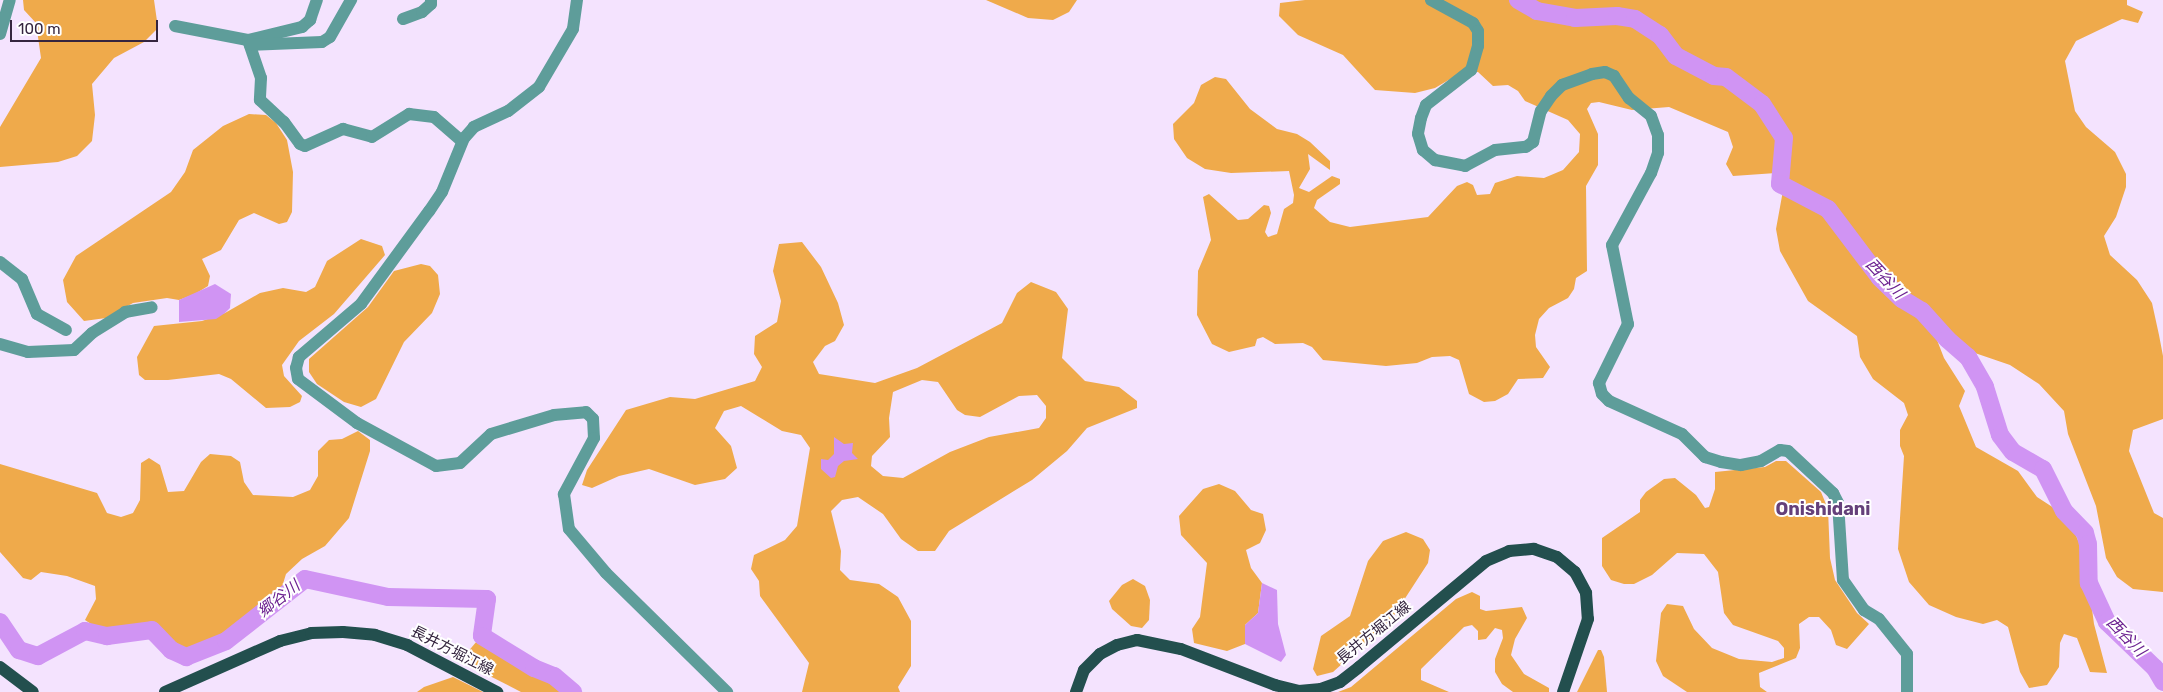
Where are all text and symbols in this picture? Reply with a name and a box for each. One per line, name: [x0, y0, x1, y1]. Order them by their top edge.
scale bar: [12, 10, 160, 42]
text: 100 m: [18, 20, 60, 38]
water label: 西谷川: [1862, 255, 1908, 303]
district label: Onishidani: [1775, 498, 1871, 520]
water label: 郷谷川: [254, 577, 304, 621]
street label: 長井方堀江線: [1333, 598, 1415, 668]
water label: 西谷川: [2102, 613, 2150, 661]
street label: 長井方堀江線: [408, 623, 496, 679]

